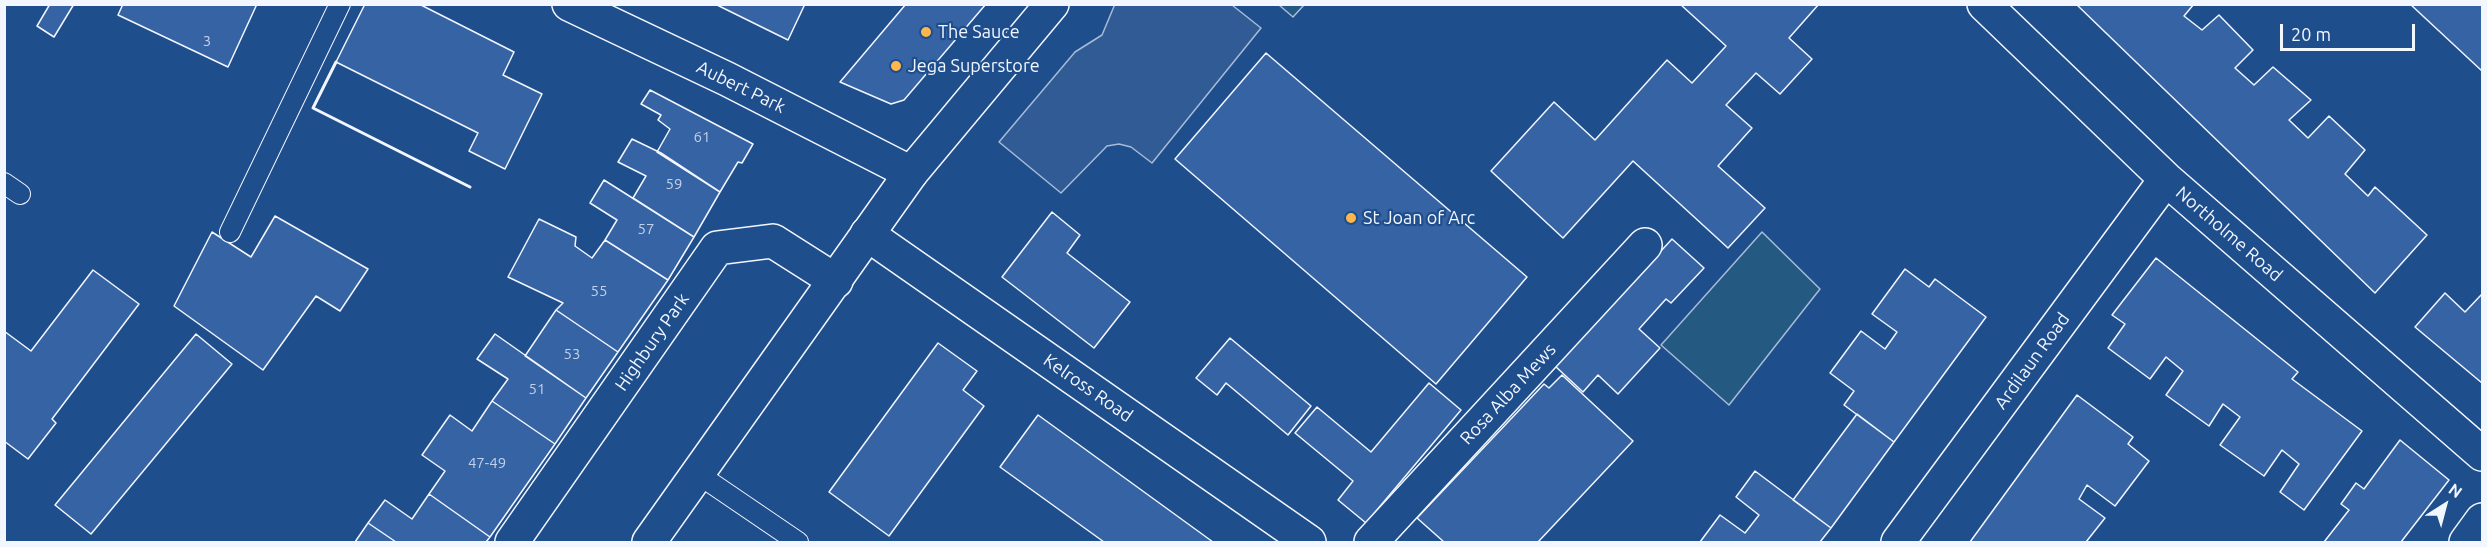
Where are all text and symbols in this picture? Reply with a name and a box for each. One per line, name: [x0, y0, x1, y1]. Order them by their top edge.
scale bar: [2283, 12, 2418, 50]
place label: The Sauce: [938, 21, 1020, 43]
text: 20 m: [2291, 24, 2331, 44]
marker: The Sauce: [919, 25, 933, 39]
house number: 3: [203, 32, 211, 50]
place label: Jega Superstore: [908, 55, 1040, 77]
street label: Aubert Park: [693, 56, 789, 118]
marker: Jega Superstore: [889, 59, 903, 73]
house number: 61: [694, 128, 710, 146]
house number: 59: [666, 175, 682, 193]
street label: Northolme Road: [2171, 182, 2287, 286]
place label: St Joan of Arc: [1363, 207, 1475, 229]
marker: St Joan of Arc: [1344, 211, 1358, 225]
house number: 57: [638, 220, 654, 238]
house number: 55: [591, 282, 607, 300]
street label: Highbury Park: [610, 289, 694, 395]
street label: Ardilaun Road: [1990, 309, 2074, 413]
street label: Rosa Alba Mews: [1456, 339, 1560, 449]
house number: 53: [564, 345, 580, 363]
street label: Kelross Road: [1039, 349, 1137, 427]
house number: 51: [529, 380, 545, 398]
house number: 47-49: [468, 454, 506, 472]
north arrow: [2415, 475, 2475, 535]
text: N: [2445, 480, 2466, 501]

